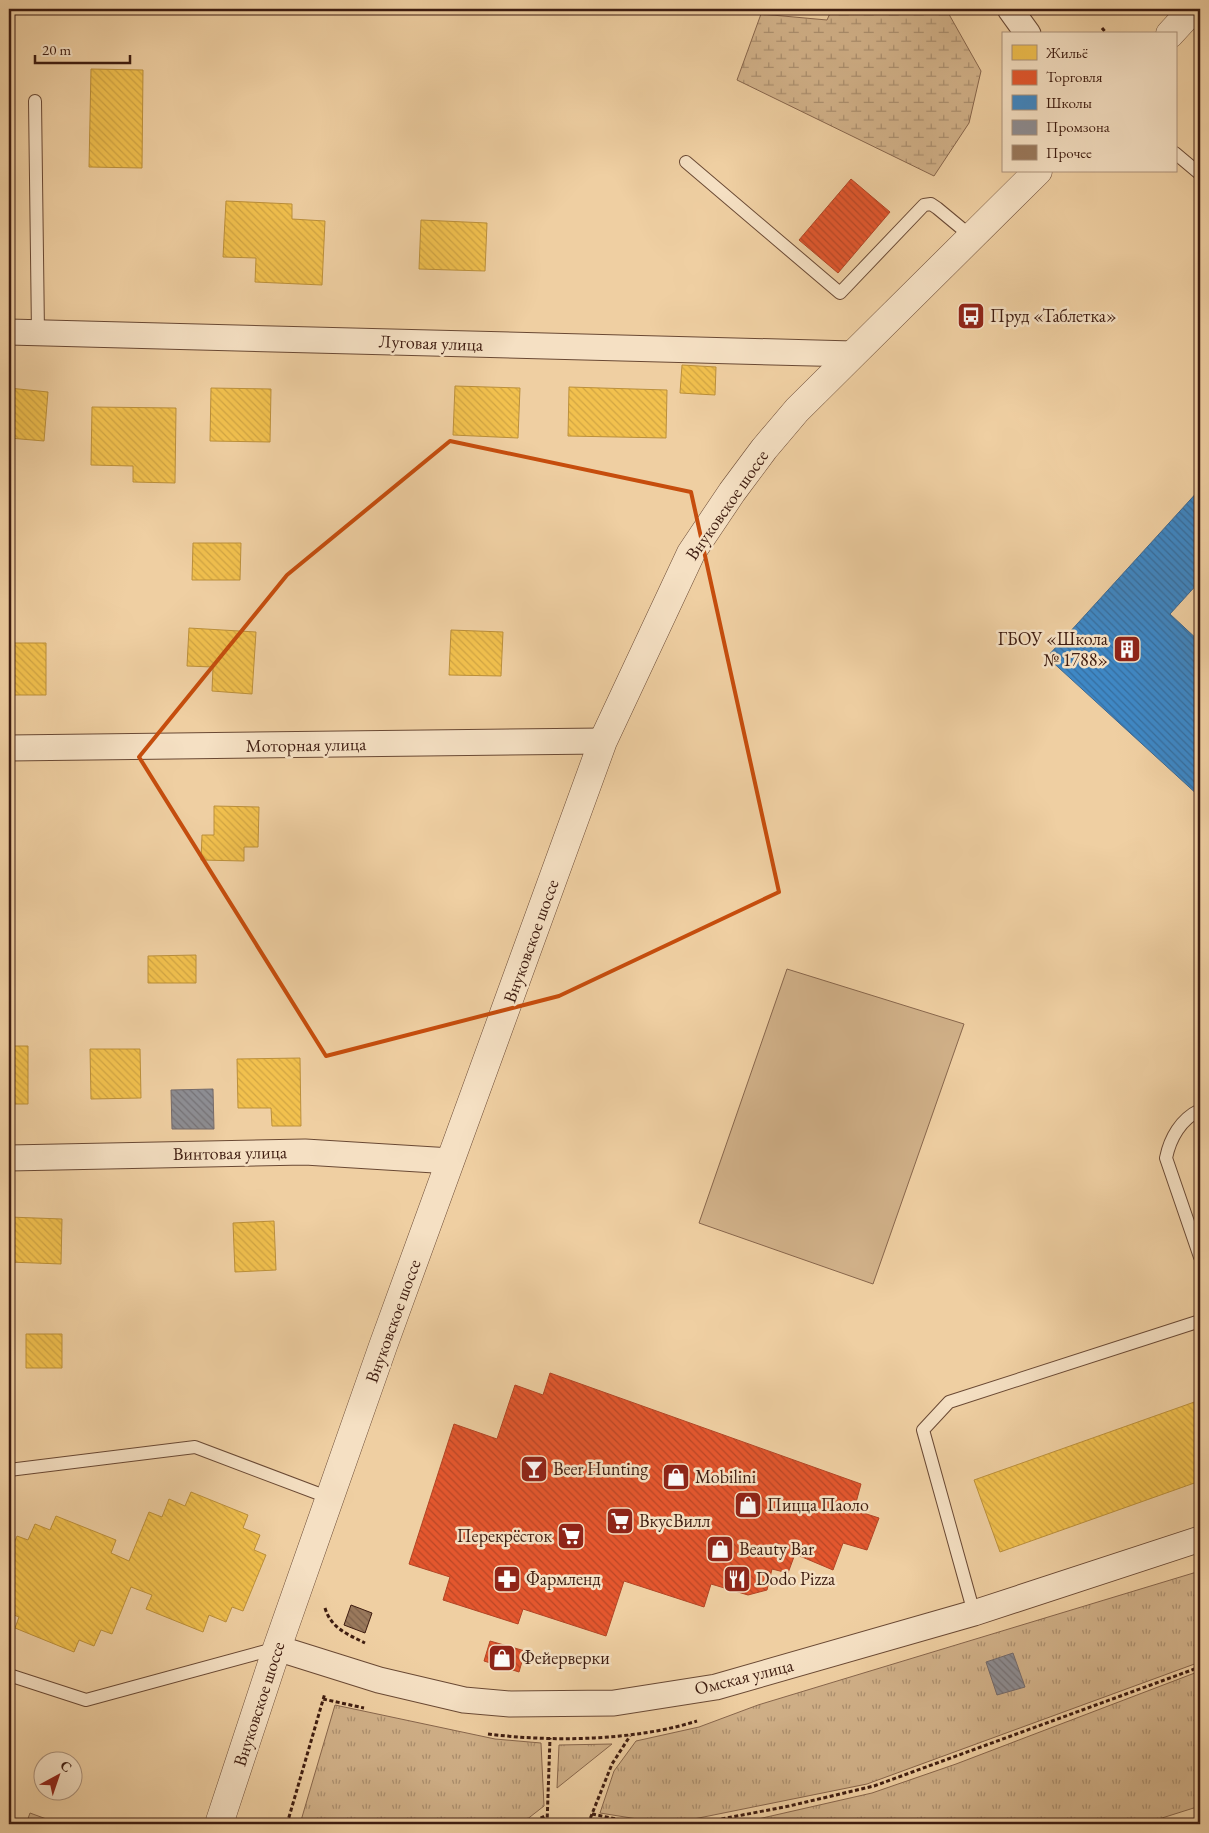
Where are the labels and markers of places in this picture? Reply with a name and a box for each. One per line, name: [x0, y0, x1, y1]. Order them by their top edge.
bus stop icon: Пруд «Таблетка»: [956, 301, 986, 331]
place label: Пруд «Таблетка»: [990, 304, 1117, 327]
place label: ГБОУ «Школа № 1788»: [998, 627, 1109, 671]
building icon: ГБОУ «Школа № 1788»: [1112, 634, 1142, 664]
bar icon: Beer Hunting: [519, 1454, 549, 1484]
place label: Beer Hunting: [553, 1457, 648, 1480]
shop icon: Mobilini: [661, 1462, 691, 1492]
place label: Mobilini: [695, 1465, 757, 1488]
shop icon: Пицца Паоло: [733, 1490, 763, 1520]
place label: Пицца Паоло: [767, 1493, 869, 1516]
supermarket icon: ВкусВилл: [605, 1506, 635, 1536]
place label: ВкусВилл: [639, 1509, 711, 1532]
supermarket icon: Перекрёсток: [556, 1521, 586, 1551]
place label: Перекрёсток: [457, 1524, 552, 1547]
shop icon: Beauty Bar: [705, 1534, 735, 1564]
place label: Beauty Bar: [739, 1537, 814, 1560]
pharmacy icon: Фармленд: [492, 1564, 522, 1594]
restaurant icon: Dodo Pizza: [722, 1564, 752, 1594]
place label: Фармленд: [526, 1567, 601, 1590]
place label: Dodo Pizza: [756, 1567, 836, 1590]
shop icon: Фейерверки: [487, 1643, 517, 1673]
place label: Фейерверки: [521, 1646, 610, 1669]

